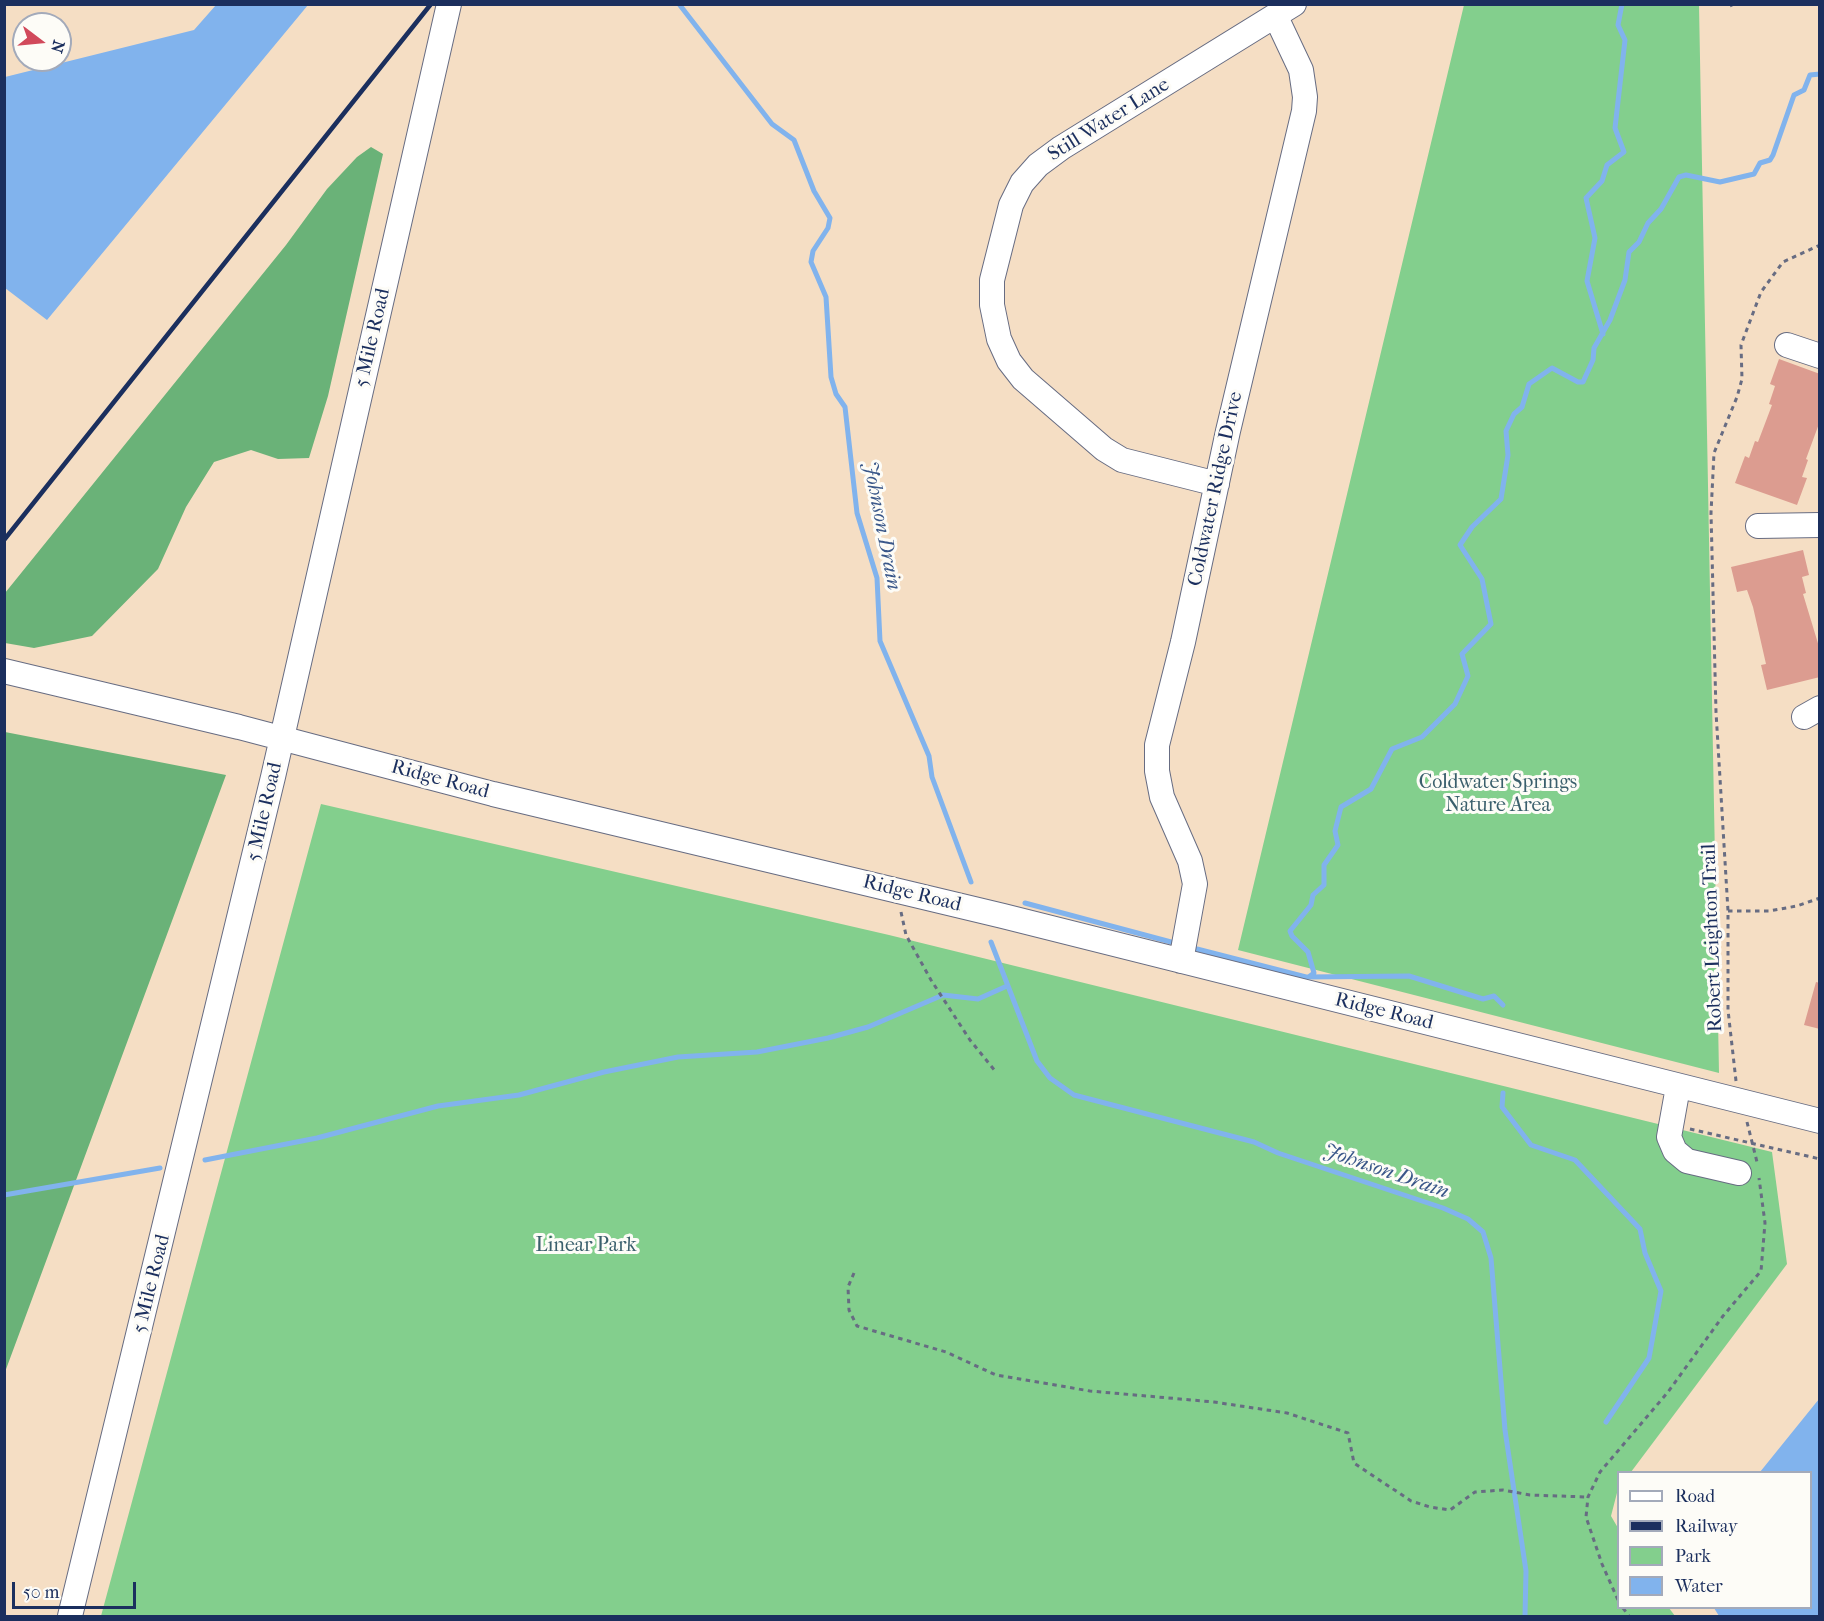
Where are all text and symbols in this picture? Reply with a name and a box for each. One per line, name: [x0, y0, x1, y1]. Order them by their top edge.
north arrow: [12, 12, 72, 72]
text: N: [47, 38, 69, 55]
street label: Still Water Lane: [1044, 73, 1174, 167]
street label: 5 Mile Road: [350, 286, 396, 390]
street label: Coldwater Ridge Drive: [1184, 390, 1248, 588]
water label: Johnson Drain: [856, 459, 906, 593]
street label: Ridge Road: [388, 755, 492, 805]
street label: 5 Mile Road: [242, 760, 288, 864]
park label: Coldwater Springs Nature Area: [1419, 771, 1577, 818]
street label: Robert Leighton Trail: [1698, 843, 1728, 1033]
street label: Ridge Road: [860, 870, 964, 918]
street label: Ridge Road: [1332, 988, 1436, 1036]
water label: Johnson Drain: [1320, 1139, 1452, 1205]
street label: 5 Mile Road: [128, 1232, 176, 1336]
park label: Linear Park: [535, 1234, 637, 1258]
legend: [1617, 1471, 1812, 1609]
text: Road: [1675, 1486, 1715, 1507]
text: Railway: [1675, 1516, 1738, 1537]
text: Park: [1675, 1546, 1711, 1567]
scale bar: [15, 1570, 140, 1608]
text: Water: [1675, 1576, 1723, 1597]
text: 50 m: [23, 1582, 59, 1603]

